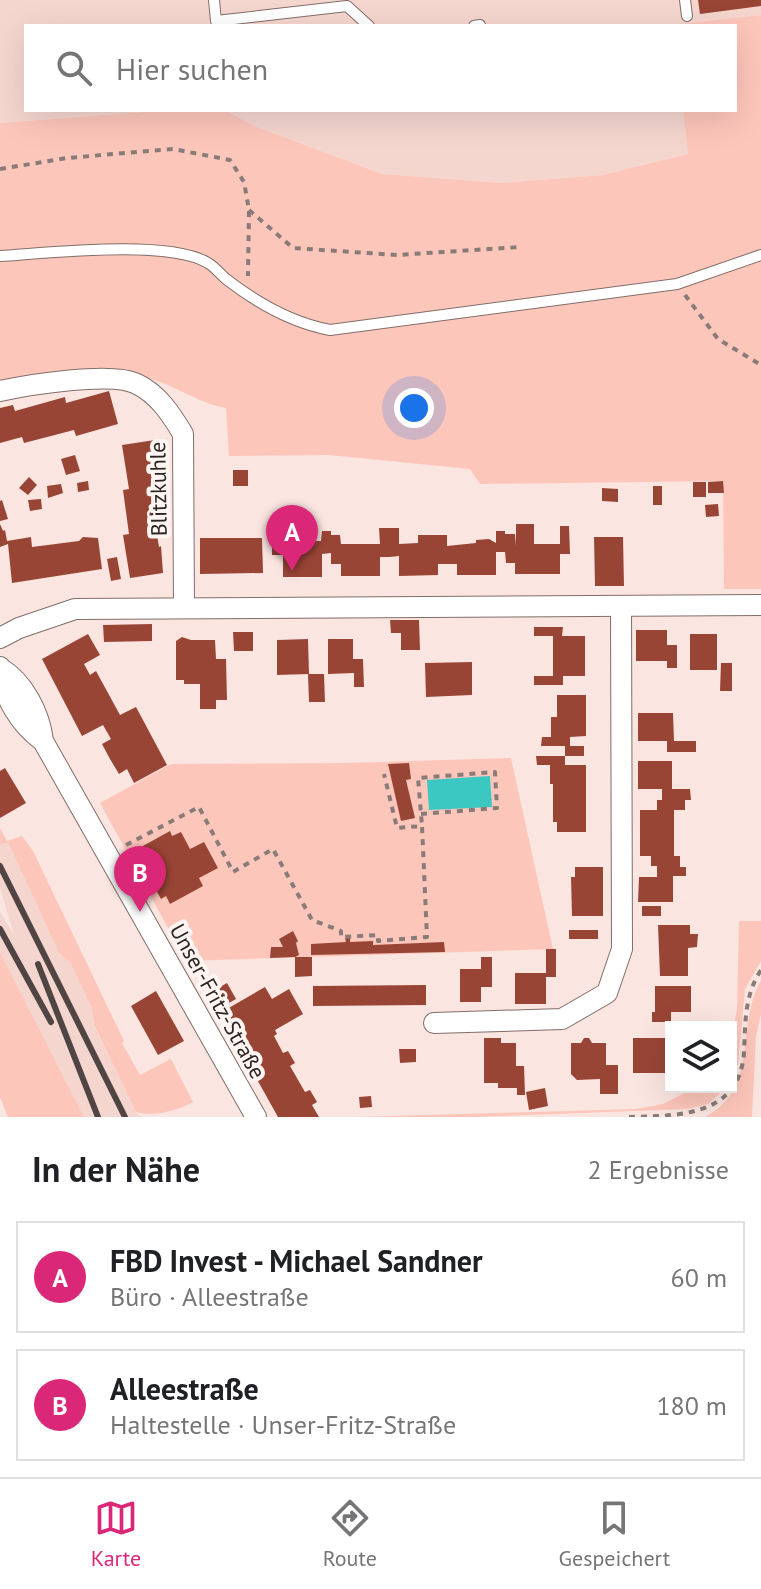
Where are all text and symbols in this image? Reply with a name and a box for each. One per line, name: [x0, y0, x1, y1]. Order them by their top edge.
search box: [24, 24, 737, 112]
icon: search: [52, 46, 96, 90]
text: Hier suchen: [116, 49, 268, 88]
your location: [394, 388, 434, 428]
street label: Blitzkuhle: [143, 442, 173, 536]
pin: A: [266, 505, 318, 571]
pin: B: [114, 846, 166, 912]
street label: Unser-Fritz-Straße: [164, 919, 272, 1083]
map controls: [665, 1021, 737, 1093]
button: layers: [665, 1021, 737, 1093]
text: In der Nähe: [32, 1147, 200, 1191]
text: 2 Ergebnisse: [588, 1153, 729, 1186]
text: FBD Invest - Michael Sandner: [110, 1241, 483, 1280]
text: A: [52, 1261, 68, 1294]
text: 60 m: [671, 1261, 727, 1294]
text: Büro · Alleestraße: [110, 1280, 309, 1313]
text: Alleestraße: [110, 1369, 259, 1408]
text: B: [52, 1389, 68, 1422]
text: 180 m: [656, 1389, 727, 1422]
text: Haltestelle · Unser-Fritz-Straße: [110, 1408, 456, 1441]
tab: Karte: [91, 1496, 141, 1572]
tab: Route: [323, 1496, 377, 1572]
tab: Gespeichert: [559, 1496, 670, 1572]

